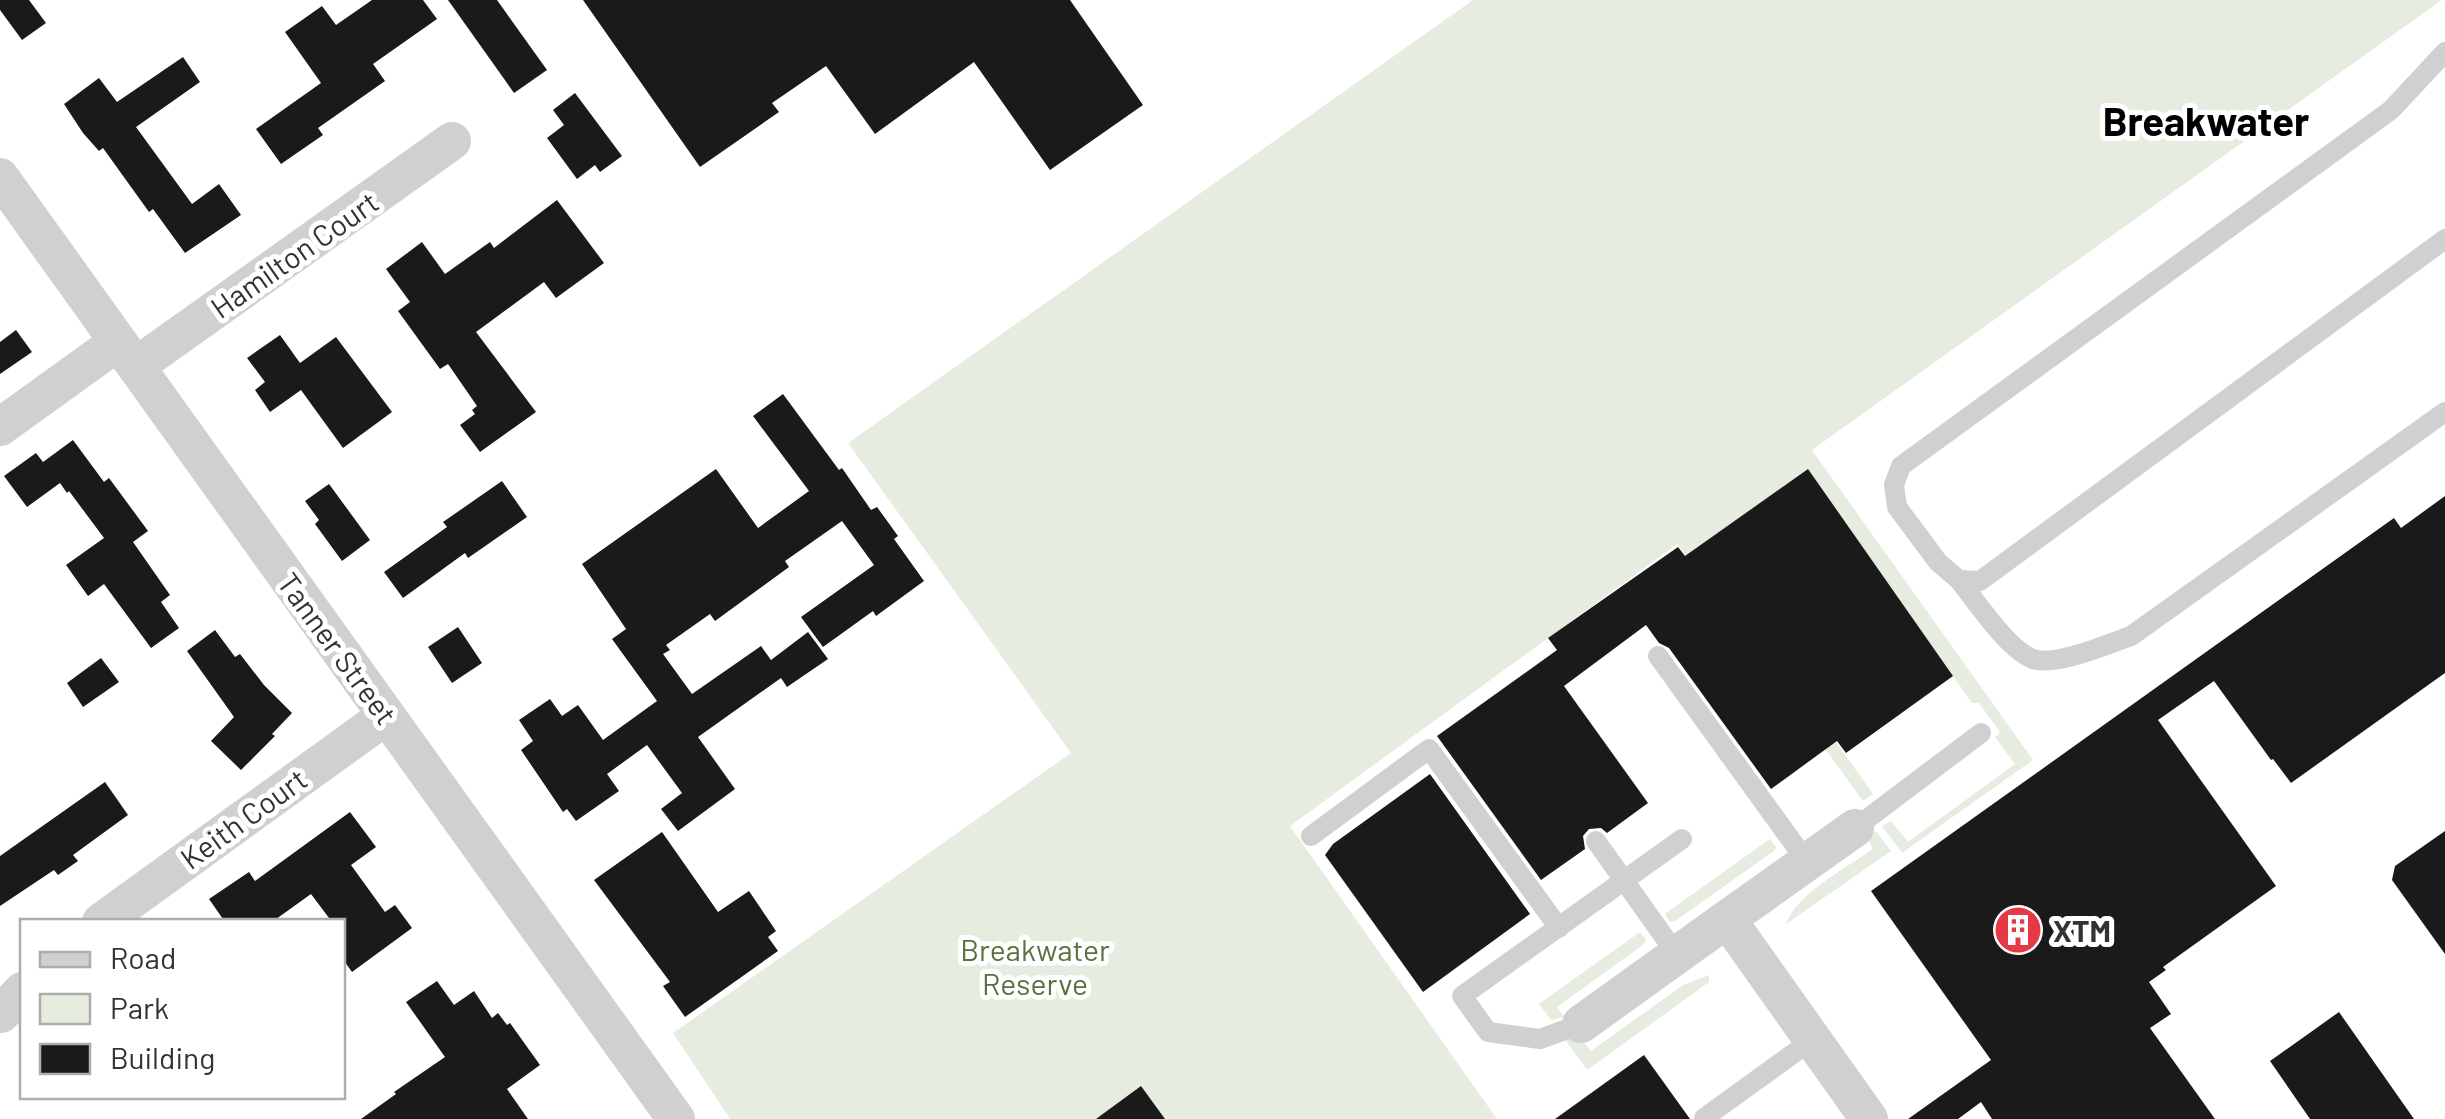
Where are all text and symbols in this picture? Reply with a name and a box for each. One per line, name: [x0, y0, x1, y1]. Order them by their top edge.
district label: Breakwater: [2103, 96, 2309, 144]
street label: Hamilton Court: [203, 183, 385, 325]
street label: Tanner Street: [271, 565, 405, 731]
street label: Keith Court: [173, 760, 313, 876]
building icon: XTM: [1992, 904, 2044, 956]
place label: XTM: [2053, 912, 2111, 948]
legend: [20, 919, 345, 1099]
park label: Breakwater Reserve: [960, 931, 1110, 1001]
text: Road: [110, 939, 176, 975]
text: Park: [110, 989, 169, 1025]
text: Building: [110, 1039, 215, 1075]

